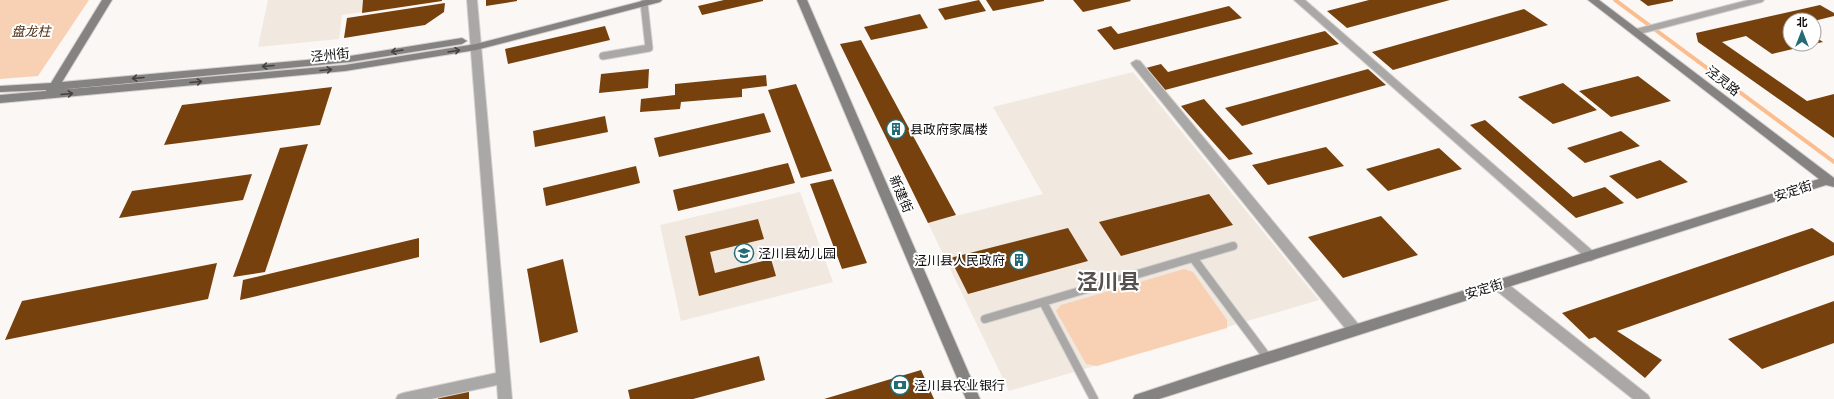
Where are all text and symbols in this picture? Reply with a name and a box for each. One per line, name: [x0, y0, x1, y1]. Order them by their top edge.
north arrow: [1782, 12, 1822, 52]
text: 北: [1797, 15, 1808, 29]
park label: 盘龙柱: [11, 23, 52, 40]
street label: 泾州街: [310, 45, 350, 65]
one-way arrow: [447, 47, 460, 55]
one-way arrow: [391, 48, 404, 56]
street label: 泾灵路: [1702, 62, 1744, 100]
one-way arrow: [262, 63, 275, 70]
one-way arrow: [319, 66, 332, 74]
one-way arrow: [132, 75, 145, 82]
one-way arrow: [189, 78, 202, 86]
one-way arrow: [60, 90, 73, 98]
building icon: 县政府家属楼: [885, 118, 907, 140]
place label: 县政府家属楼: [910, 121, 988, 138]
street label: 新建街: [886, 173, 916, 215]
street label: 安定街: [1772, 177, 1814, 205]
school or university icon: 泾川县幼儿园: [733, 242, 755, 264]
place label: 泾川县幼儿园: [758, 245, 836, 262]
building icon: 泾川县人民政府: [1008, 249, 1030, 271]
place label: 泾川县人民政府: [914, 252, 1005, 269]
district label: 泾川县: [1077, 267, 1140, 295]
street label: 安定街: [1463, 275, 1505, 303]
bank icon: 泾川县农业银行: [889, 374, 911, 396]
place label: 泾川县农业银行: [914, 377, 1005, 394]

